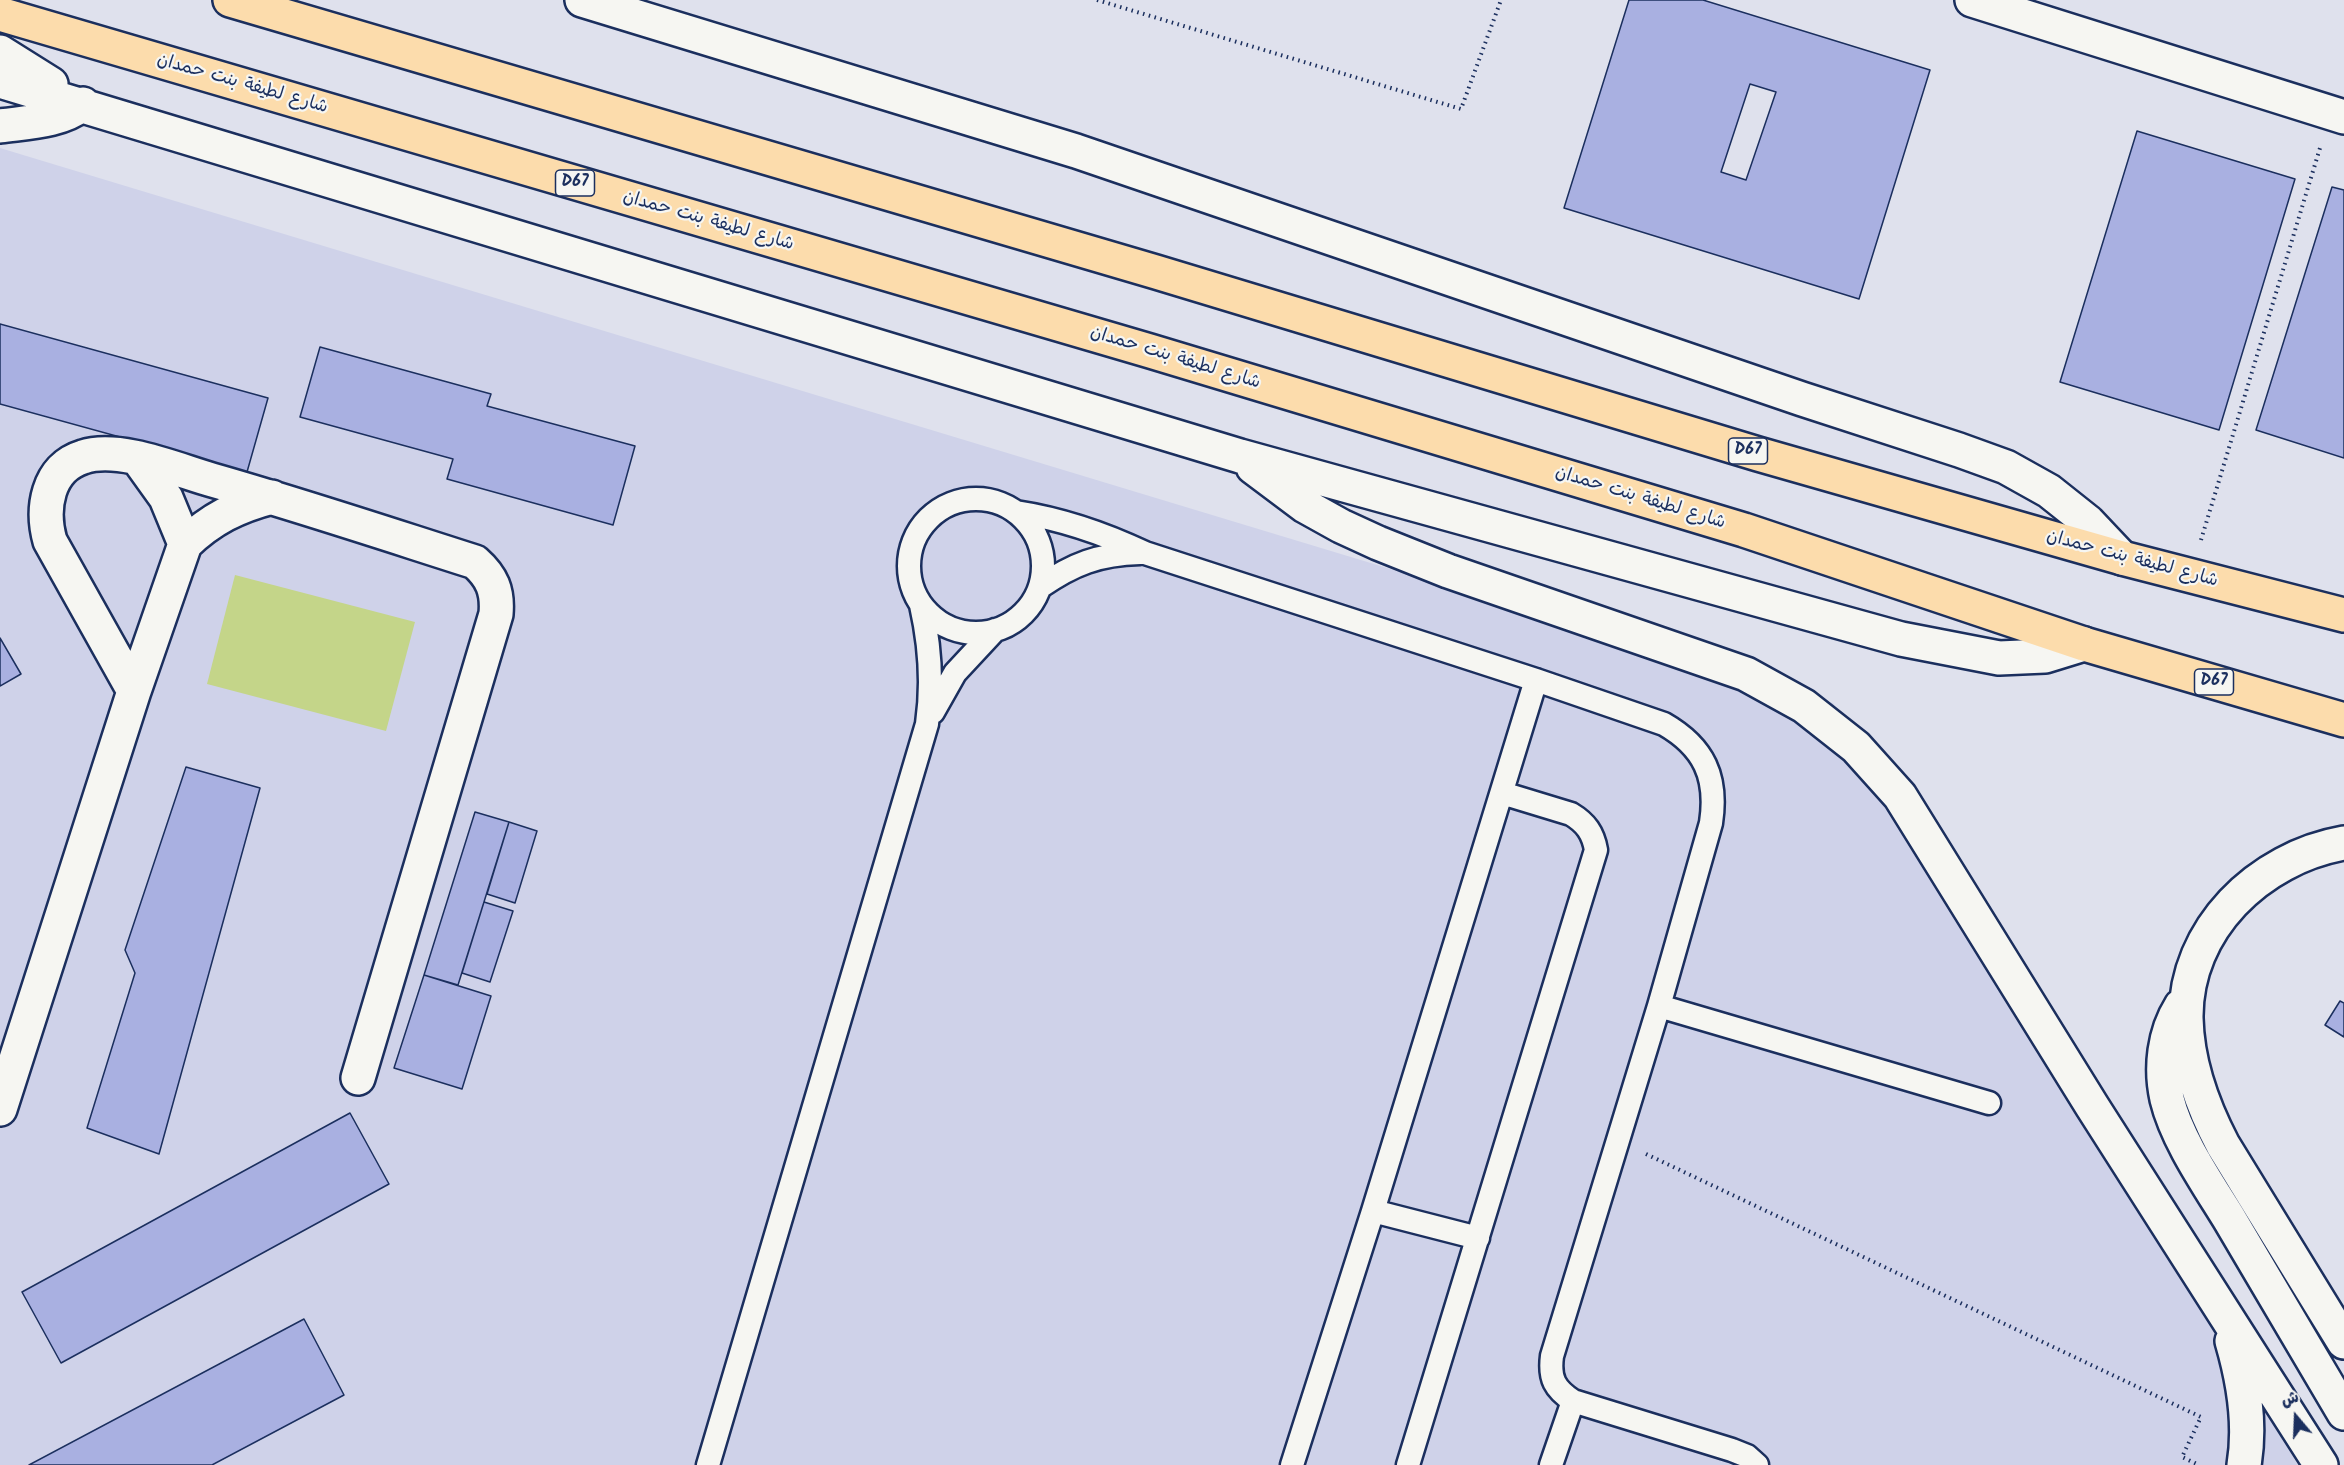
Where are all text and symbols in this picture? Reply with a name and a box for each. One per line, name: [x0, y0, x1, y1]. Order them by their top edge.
street label: شارع لطيفة بنت حمدان: [154, 50, 330, 120]
road number: D67: [556, 170, 594, 196]
street label: شارع لطيفة بنت حمدان: [620, 187, 796, 257]
street label: شارع لطيفة بنت حمدان: [1087, 323, 1263, 395]
road number: D67: [1728, 438, 1768, 464]
street label: شارع لطيفة بنت حمدان: [1552, 463, 1728, 535]
street label: شارع لطيفة بنت حمدان: [2044, 527, 2220, 593]
road number: D67: [2194, 669, 2234, 695]
text: ش: [2278, 1385, 2302, 1414]
north arrow: [2266, 1387, 2326, 1447]

